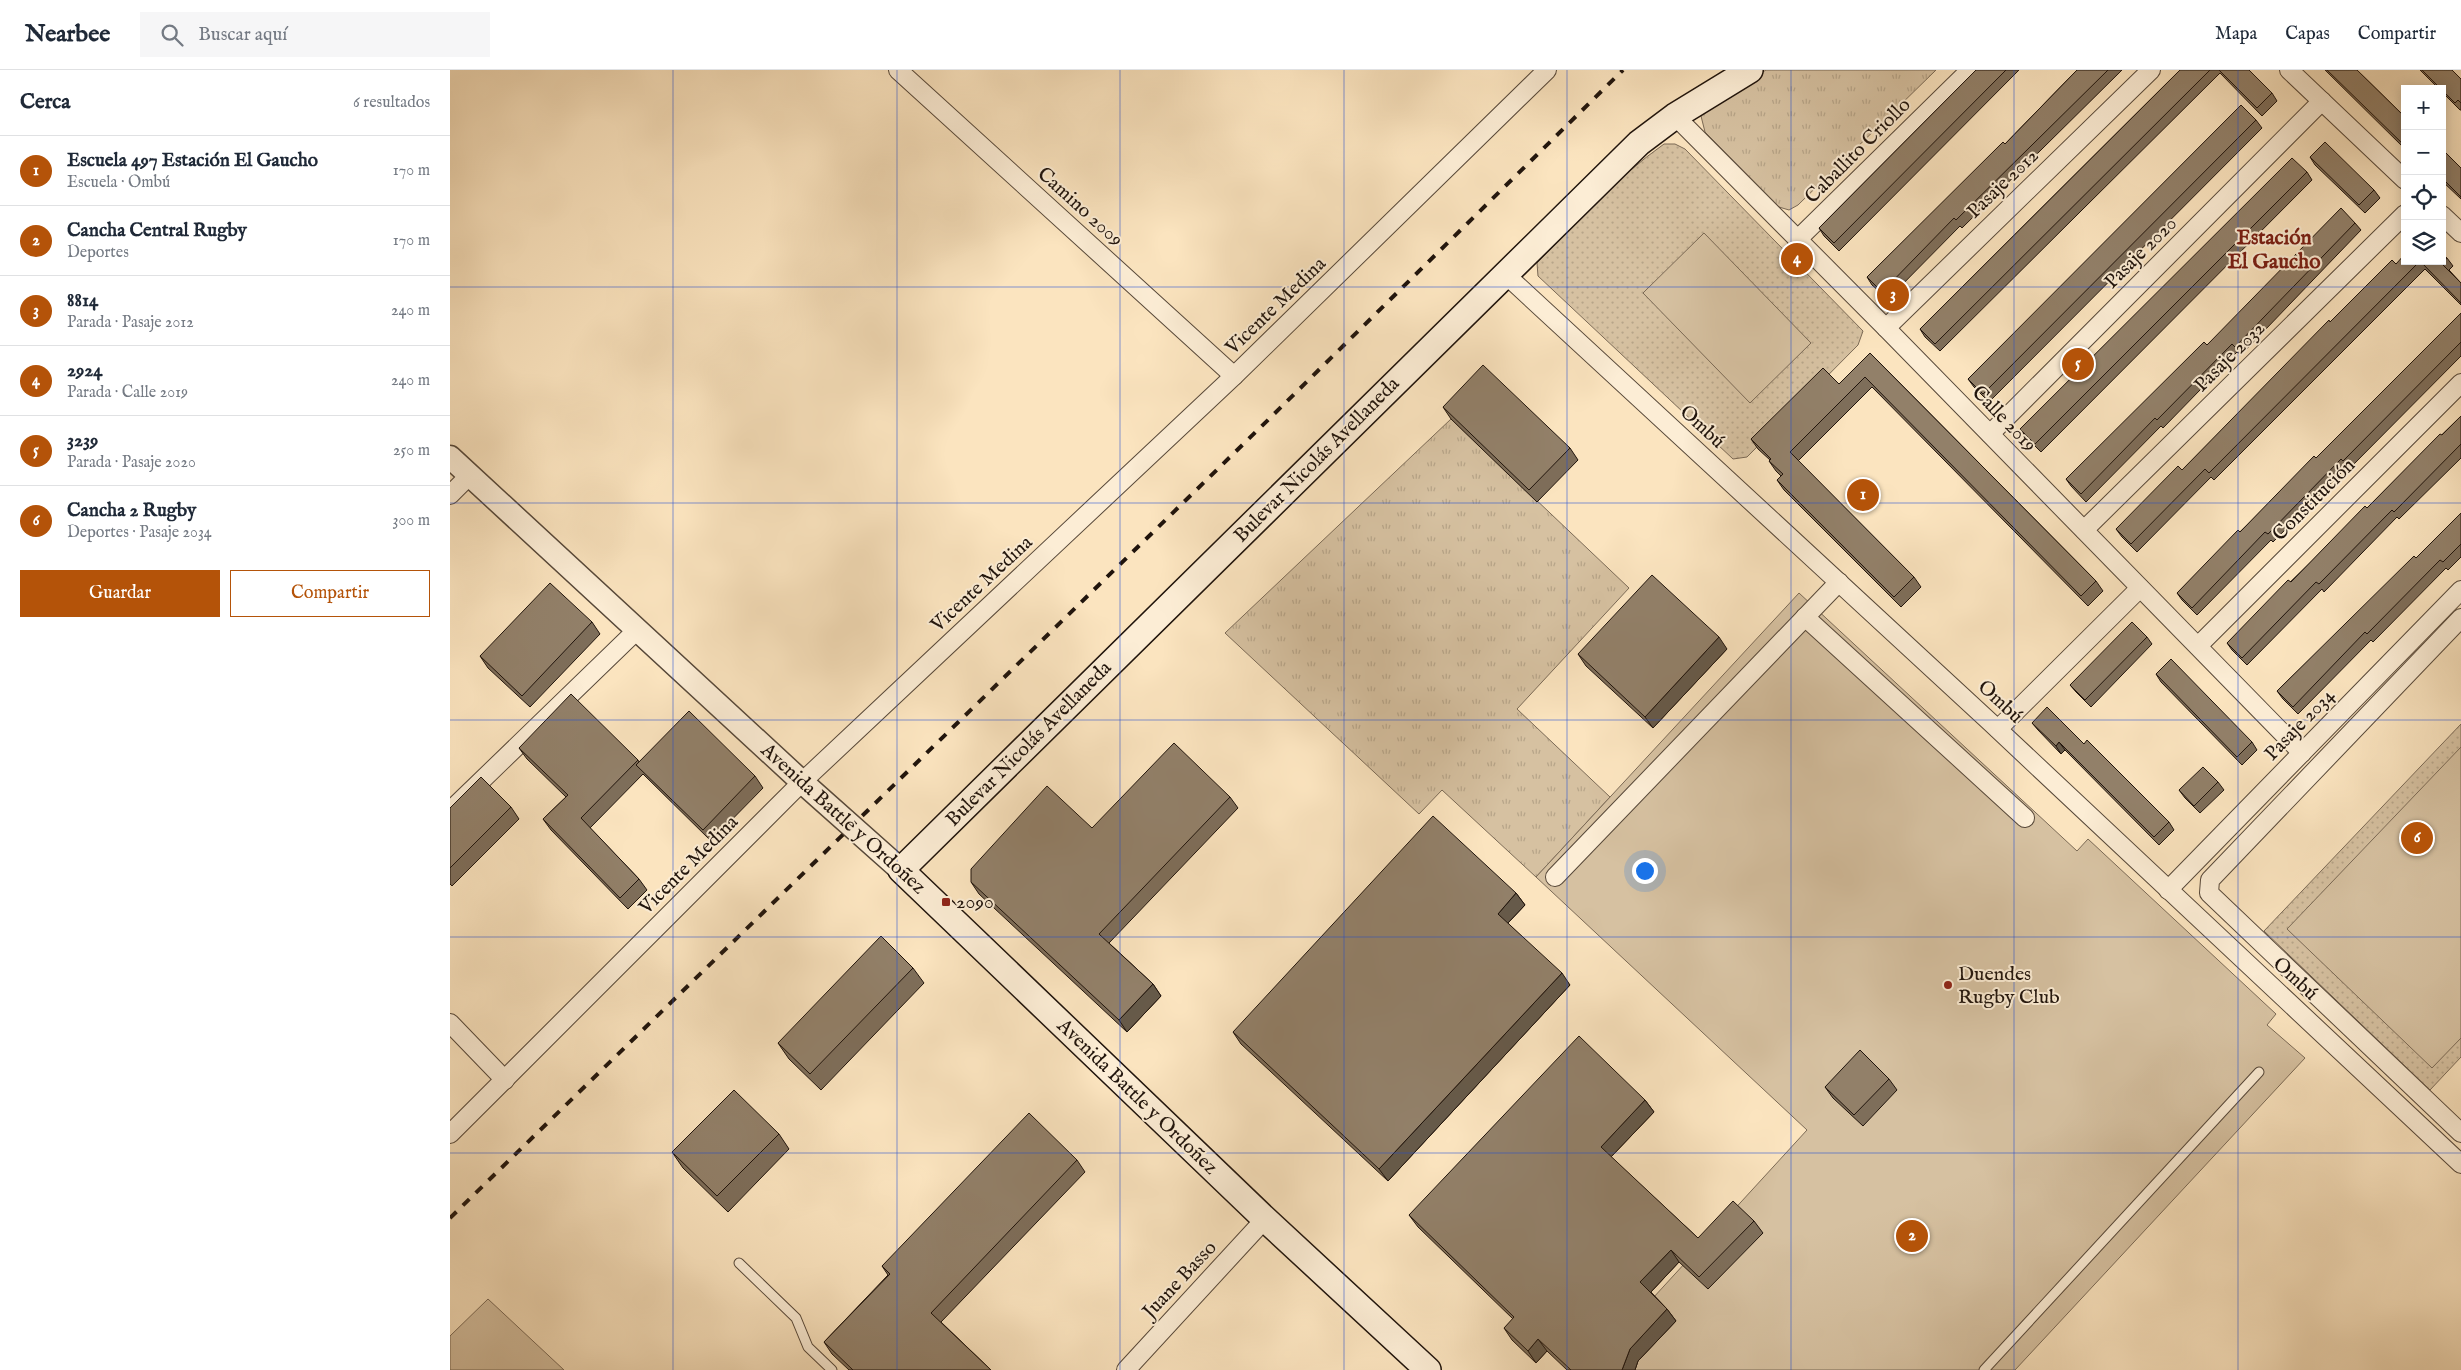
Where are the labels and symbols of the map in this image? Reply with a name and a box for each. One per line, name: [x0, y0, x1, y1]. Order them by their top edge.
street label: Caballito Criollo: [1800, 93, 1916, 209]
street label: Pasaje 2012: [1962, 144, 2044, 224]
street label: Camino 2009: [1032, 162, 1128, 252]
street label: Pasaje 2020: [2099, 211, 2183, 295]
district label: Estación El Gaucho: [2228, 225, 2321, 276]
pin: 4: [1781, 240, 1813, 278]
street label: Vicente Medina: [1220, 252, 1332, 361]
pin: 3: [1877, 276, 1909, 314]
street label: Pasaje 2032: [2189, 316, 2271, 398]
pin: 5: [2062, 345, 2094, 383]
street label: Bulevar Nicolás Avellaneda: [1229, 372, 1405, 548]
street label: Calle 2019: [1966, 381, 2042, 457]
street label: Ombú: [1674, 400, 1730, 454]
street label: Constitución: [2267, 453, 2361, 547]
pin: 1: [1847, 476, 1879, 514]
street label: Vicente Medina: [925, 530, 1038, 638]
street label: Bulevar Nicolás Avellaneda: [941, 656, 1117, 832]
street label: Ombú: [1972, 675, 2028, 729]
street label: Pasaje 2034: [2260, 684, 2341, 766]
street label: Avenida Battle y Ordoñez: [754, 738, 931, 900]
street label: Vicente Medina: [633, 810, 744, 921]
pin: 6: [2401, 819, 2433, 857]
your location: [1632, 858, 1658, 884]
place label: 2090: [956, 890, 994, 915]
marker: 2090: [940, 896, 952, 908]
street label: Ombú: [2267, 952, 2323, 1006]
place label: Duendes Rugby Club: [1958, 962, 2060, 1010]
marker: Duendes Rugby Club: [1942, 979, 1954, 991]
street label: Avenida Battle y Ordoñez: [1051, 1013, 1223, 1180]
pin: 2: [1896, 1217, 1928, 1255]
street label: Juane Basso: [1136, 1236, 1223, 1326]

